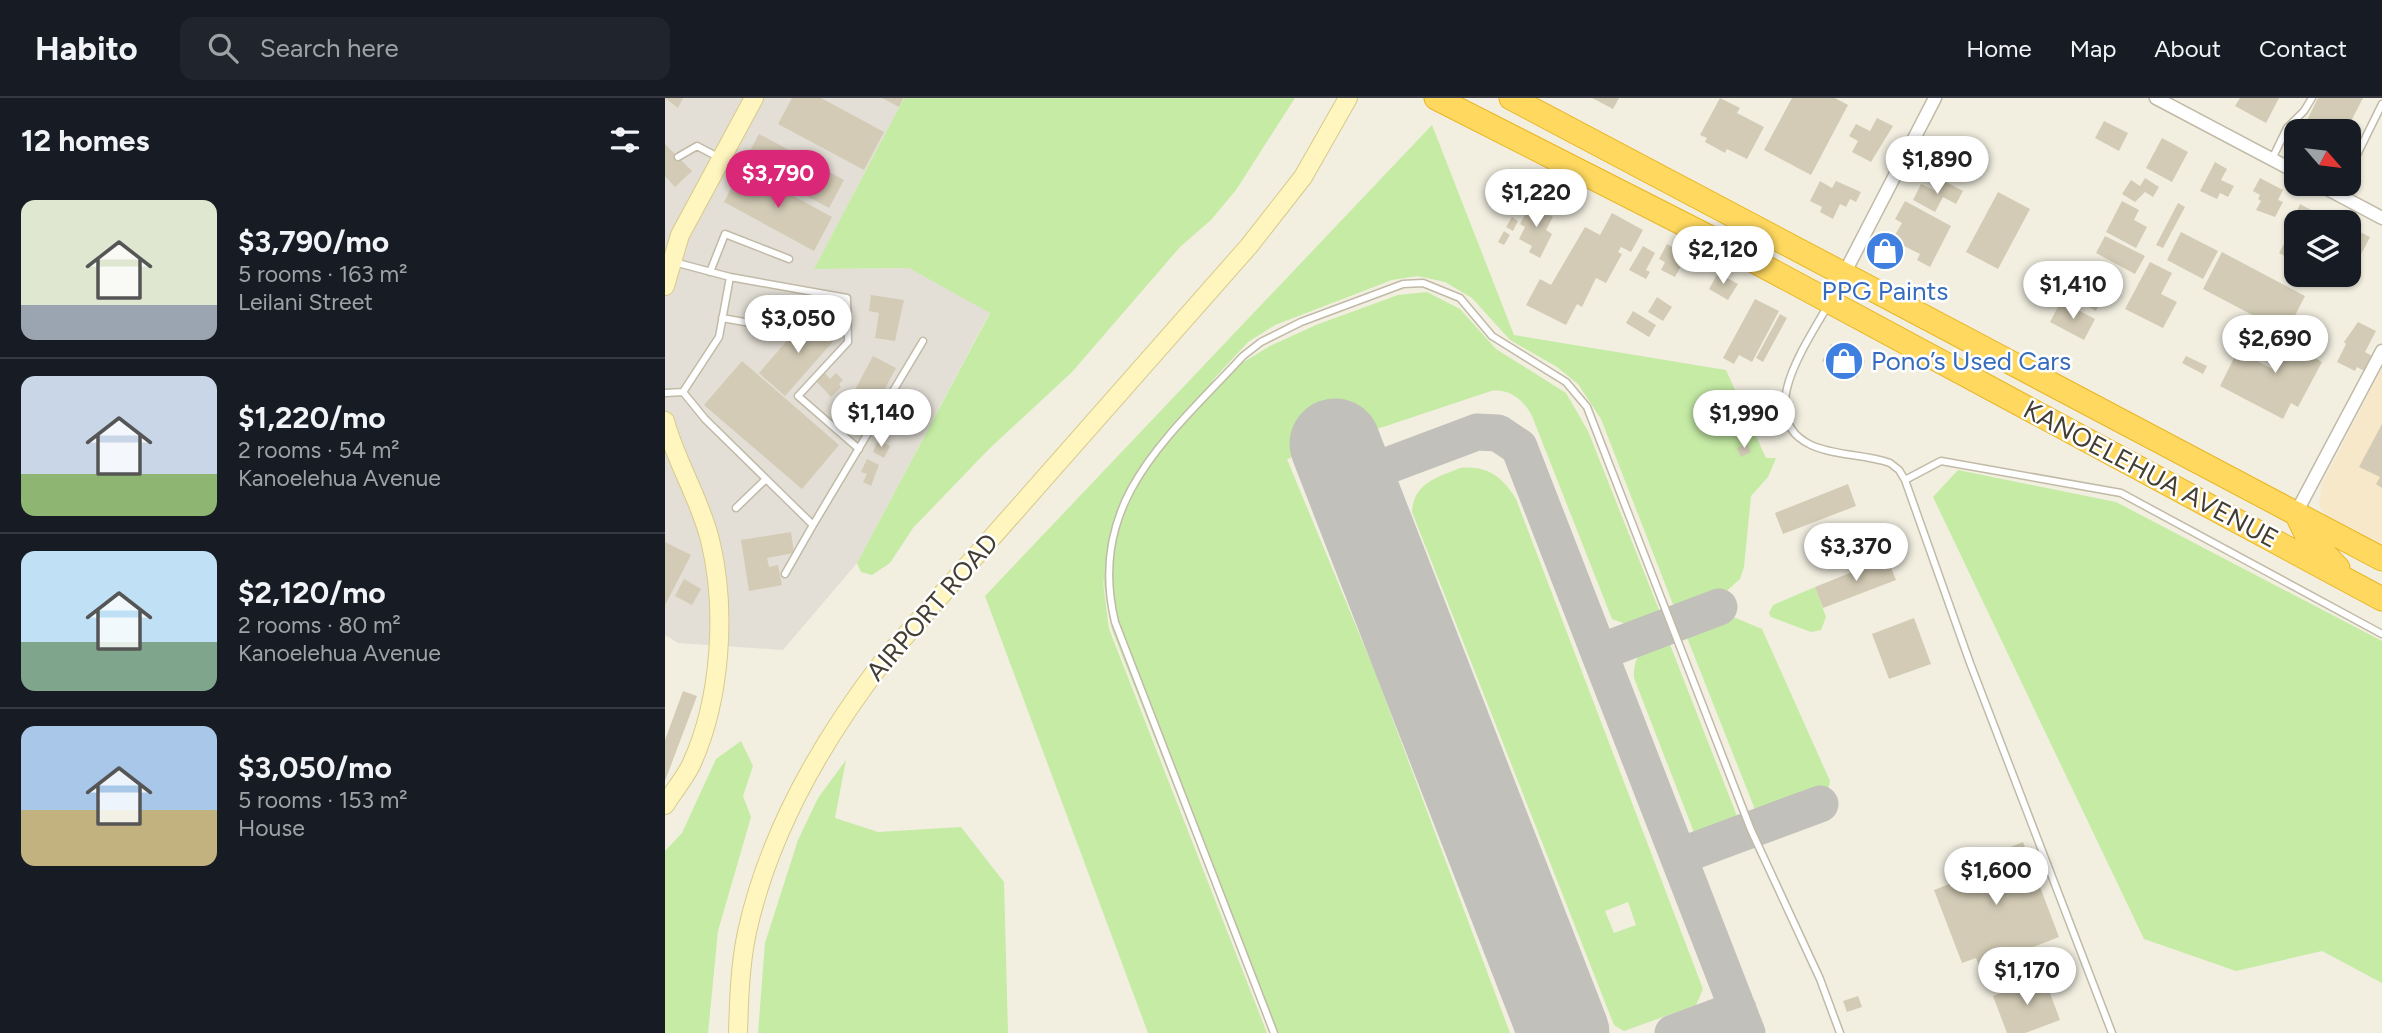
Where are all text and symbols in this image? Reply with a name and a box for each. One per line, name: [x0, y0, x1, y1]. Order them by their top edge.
search box: [180, 17, 670, 80]
text: Habito: [35, 29, 138, 68]
icon: search: [204, 29, 242, 67]
text: Search here: [260, 32, 399, 64]
text: Home: [1966, 34, 2032, 63]
text: Map: [2070, 34, 2116, 63]
text: About: [2154, 34, 2221, 63]
text: Contact: [2259, 34, 2347, 63]
north arrow: [2284, 119, 2361, 196]
map controls: [2284, 119, 2361, 287]
icon: filters: [606, 121, 644, 159]
text: 12 homes: [21, 122, 149, 159]
pin: $1,890: [1880, 136, 1994, 196]
text: $1,890: [1902, 145, 1972, 173]
pin: $3,790: [721, 150, 835, 210]
text: $3,790: [742, 159, 814, 187]
pin: $1,220: [1479, 170, 1593, 229]
text: $1,220: [1501, 178, 1571, 206]
button: layers: [2284, 210, 2361, 287]
text: $3,790/mo: [238, 223, 389, 260]
pin: $2,120: [1666, 226, 1780, 286]
icon: home: [77, 228, 161, 312]
shop icon: PPG Paints: [1864, 230, 1906, 272]
text: $2,120: [1688, 235, 1758, 263]
text: 5 rooms · 163 m²: [238, 260, 407, 288]
pin: $1,410: [2016, 262, 2130, 321]
text: $1,410: [2039, 270, 2107, 298]
place label: PPG Paints: [1822, 275, 1948, 307]
text: Leilani Street: [238, 288, 373, 316]
pin: $3,050: [741, 296, 855, 355]
text: $3,050: [761, 304, 835, 332]
pin: $2,690: [2218, 316, 2332, 375]
text: $2,690: [2238, 324, 2312, 352]
shop icon: Pono’s Used Cars: [1823, 340, 1865, 382]
place label: Pono’s Used Cars: [1871, 345, 2071, 377]
pin: $1,140: [824, 390, 938, 449]
pin: $1,990: [1687, 390, 1801, 450]
street label: KANOELEHUA AVENUE: [2018, 393, 2284, 555]
text: $1,140: [847, 398, 915, 426]
text: $1,220/mo: [238, 399, 386, 436]
text: $1,990: [1709, 399, 1779, 427]
icon: home: [77, 404, 161, 488]
text: 2 rooms · 54 m²: [238, 436, 400, 464]
text: Kanoelehua Avenue: [238, 464, 441, 492]
pin: $3,370: [1799, 524, 1913, 583]
street label: AIRPORT ROAD: [859, 527, 1005, 687]
text: $3,370: [1820, 532, 1892, 560]
text: $2,120/mo: [238, 574, 386, 611]
icon: home: [77, 579, 161, 663]
text: 2 rooms · 80 m²: [238, 611, 401, 639]
text: Kanoelehua Avenue: [238, 639, 441, 667]
text: $3,050/mo: [238, 749, 392, 786]
icon: home: [77, 754, 161, 838]
text: 5 rooms · 153 m²: [238, 786, 408, 814]
text: House: [238, 814, 305, 842]
pin: $1,600: [1939, 848, 2053, 907]
text: $1,600: [1960, 856, 2032, 884]
pin: $1,170: [1970, 948, 2084, 1007]
text: $1,170: [1994, 956, 2060, 984]

